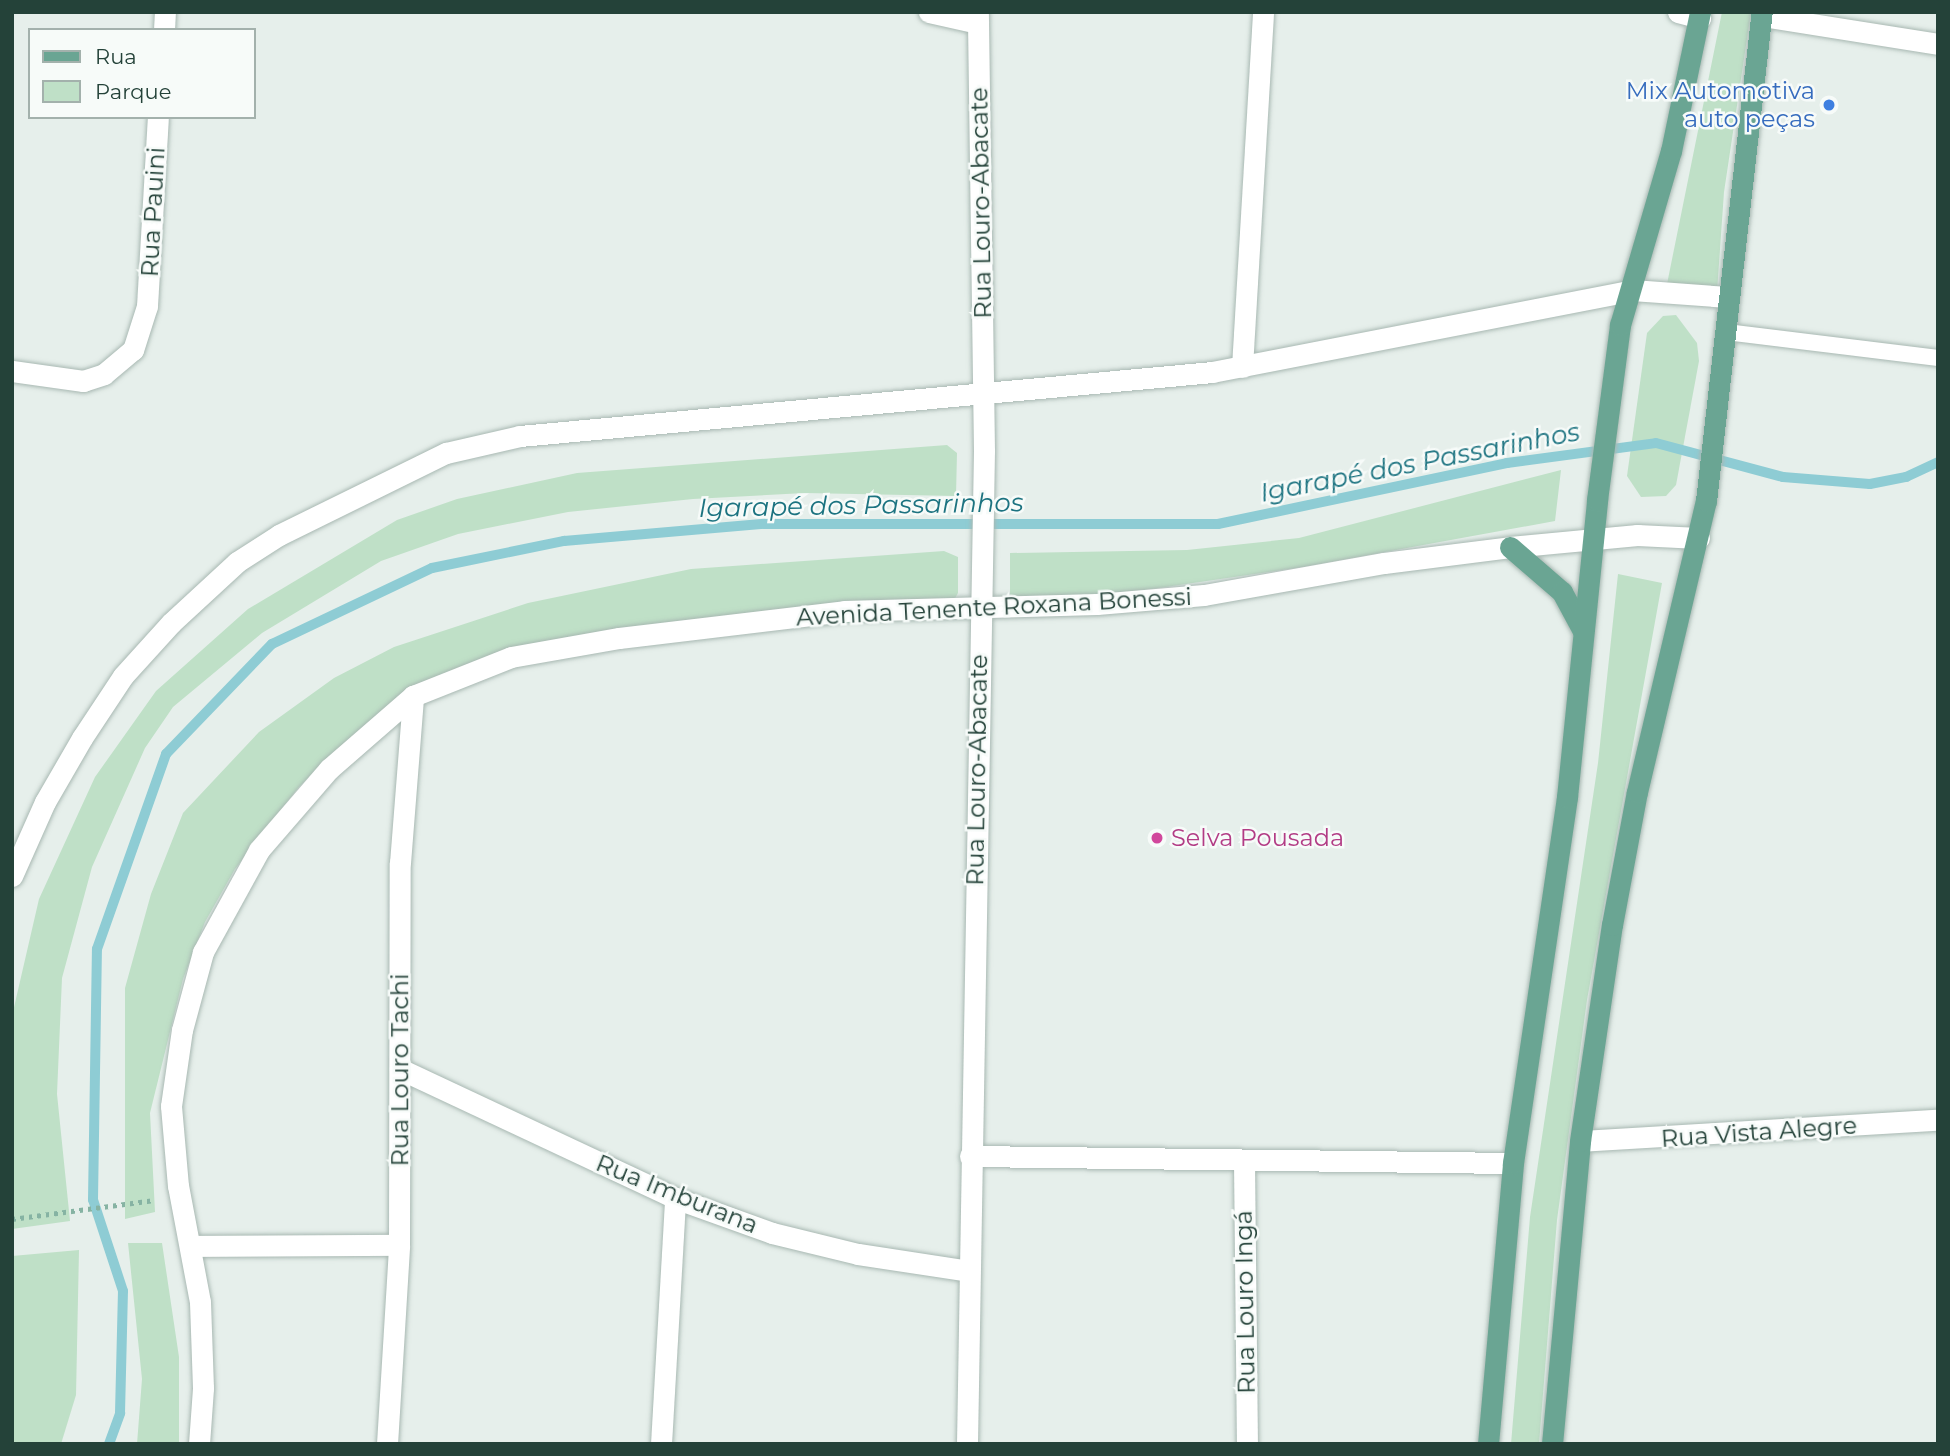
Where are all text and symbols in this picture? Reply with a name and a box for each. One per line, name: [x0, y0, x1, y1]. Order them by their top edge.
legend: [28, 28, 256, 119]
text: Rua: [95, 44, 137, 69]
place label: Mix Automotiva auto peças: [1626, 77, 1815, 133]
text: Parque: [95, 79, 171, 104]
street label: Rua Louro-Abacate: [965, 87, 997, 319]
marker: Mix Automotiva auto peças: [1821, 97, 1837, 113]
street label: Rua Pauini: [135, 146, 171, 278]
water label: Igarapé dos Passarinhos: [1258, 417, 1582, 509]
water label: Igarapé dos Passarinhos: [698, 488, 1024, 524]
street label: Avenida Tenente Roxana Bonessi: [795, 582, 1193, 632]
street label: Rua Louro-Abacate: [961, 654, 993, 886]
place label: Selva Pousada: [1171, 824, 1344, 852]
marker: Selva Pousada: [1149, 830, 1165, 846]
street label: Rua Louro Tachi: [386, 974, 414, 1166]
street label: Rua Vista Alegre: [1660, 1111, 1858, 1153]
street label: Rua Imburana: [592, 1148, 762, 1240]
street label: Rua Louro Ingá: [1229, 1210, 1261, 1394]

